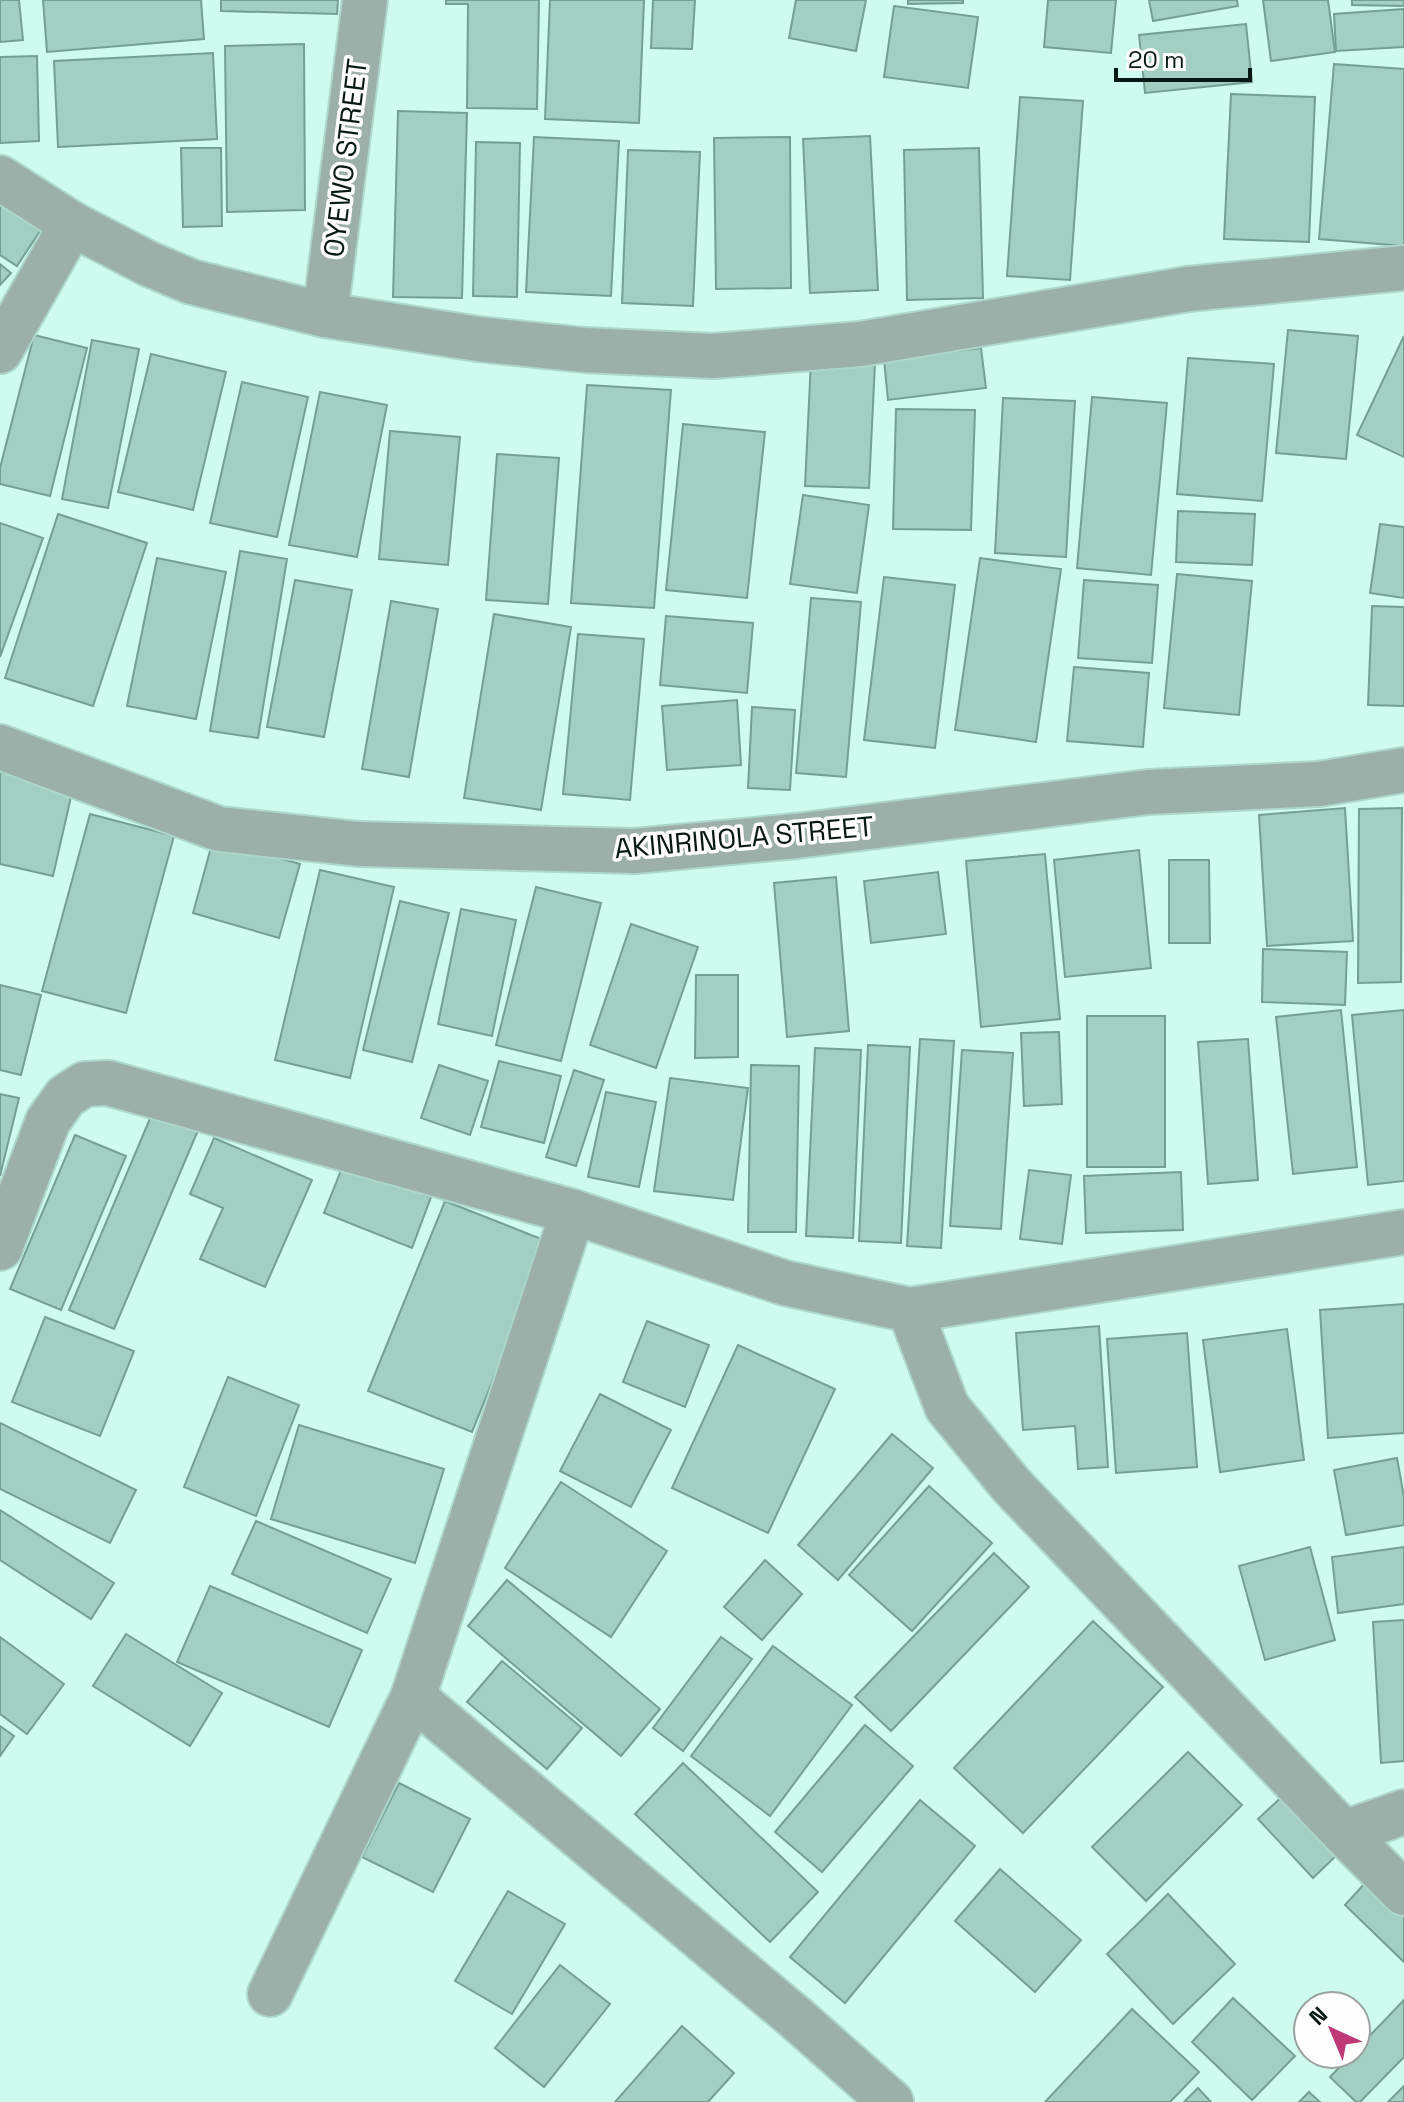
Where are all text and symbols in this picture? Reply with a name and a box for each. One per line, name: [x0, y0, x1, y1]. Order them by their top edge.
scale bar: [1116, 32, 1250, 82]
text: 20 m: [1128, 44, 1185, 75]
street label: OYEWO STREET: [315, 57, 375, 259]
street label: AKINRINOLA STREET: [613, 808, 875, 866]
north arrow: [1292, 1990, 1372, 2070]
text: N: [1303, 2000, 1333, 2031]

